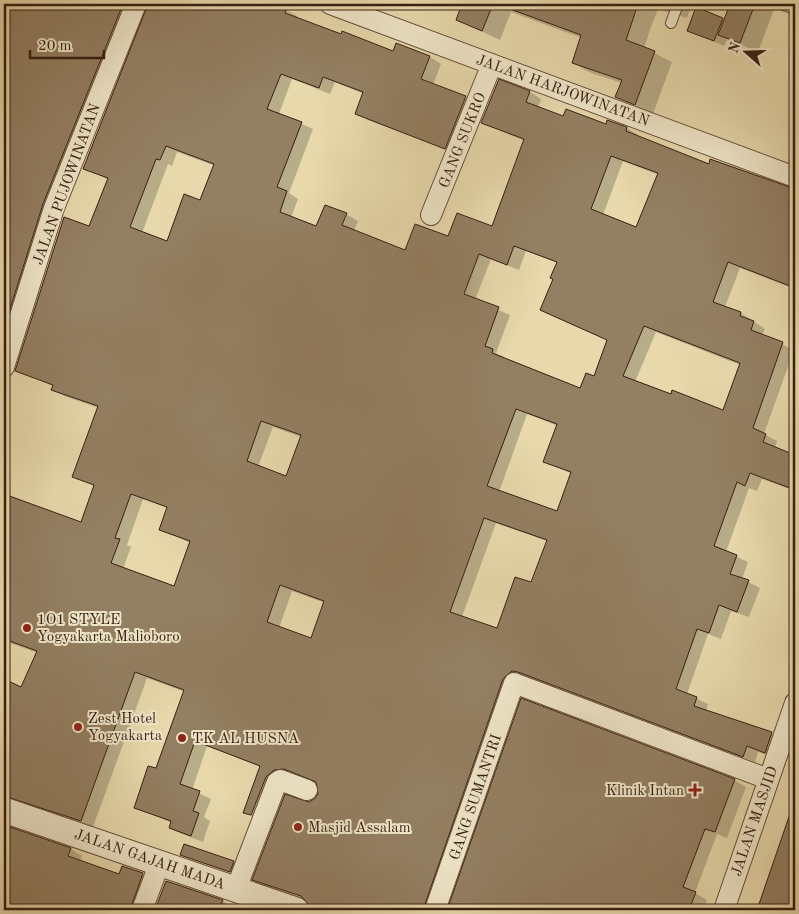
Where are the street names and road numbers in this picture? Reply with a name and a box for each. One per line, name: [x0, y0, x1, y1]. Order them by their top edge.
street label: JALAN HARJOWINATAN: [474, 53, 651, 130]
street label: GANG SUKRO: [437, 91, 489, 190]
street label: JALAN PUJOWINATAN: [31, 101, 104, 267]
street label: GANG SUMANTRI: [448, 733, 505, 862]
street label: JALAN MASJID: [730, 765, 781, 878]
street label: JALAN GAJAH MADA: [72, 828, 227, 893]

